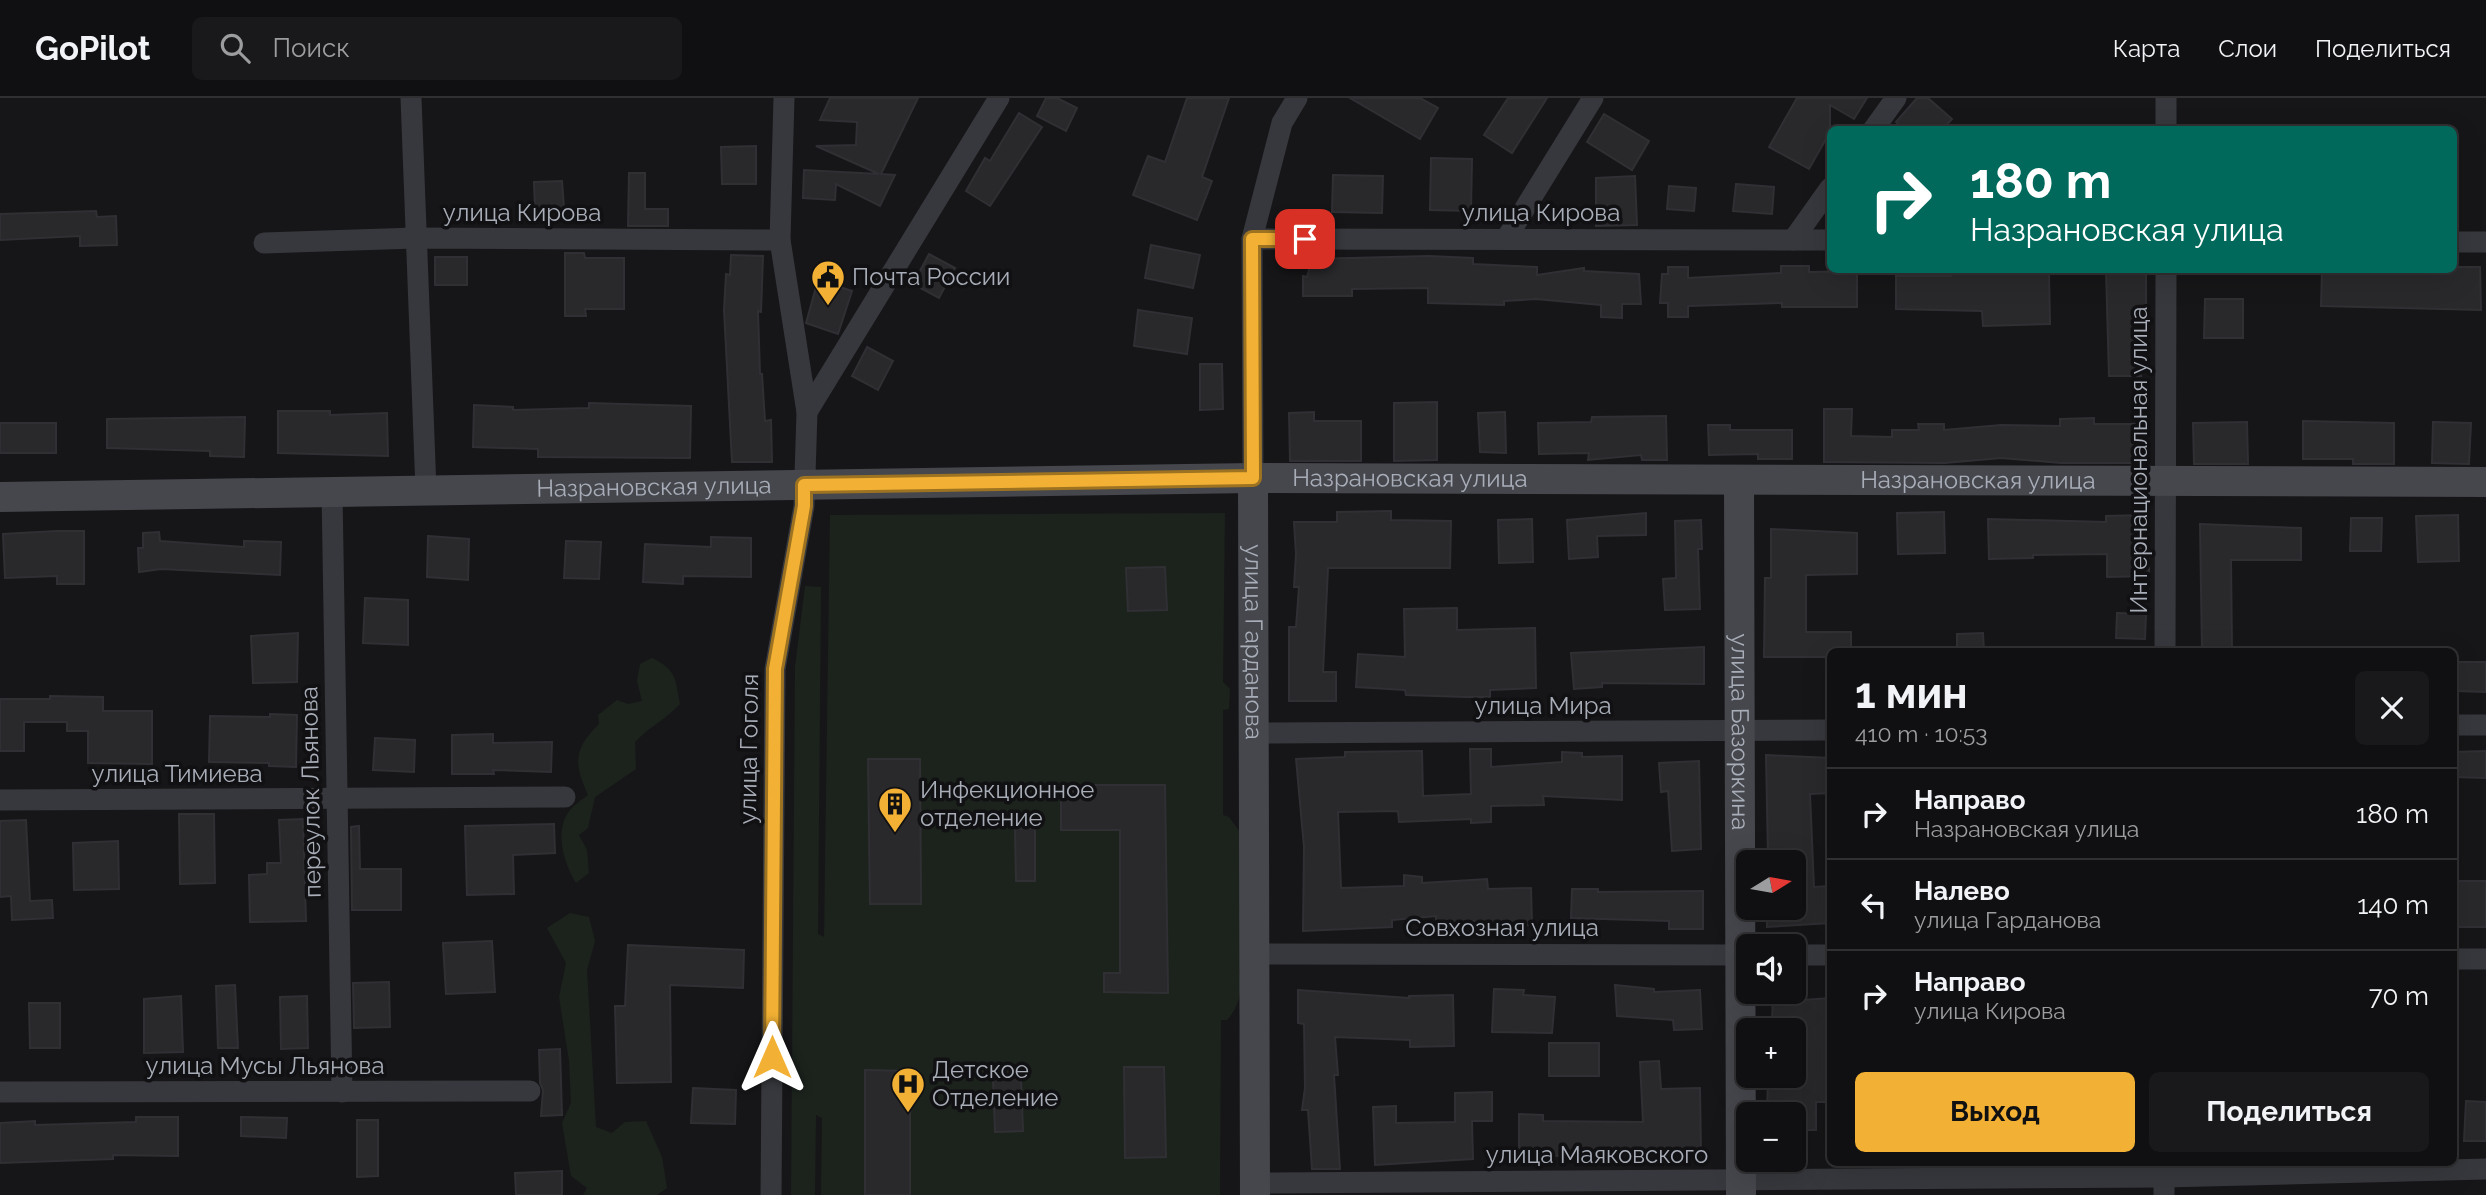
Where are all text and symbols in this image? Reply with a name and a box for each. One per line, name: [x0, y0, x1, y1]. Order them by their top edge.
search box: [192, 17, 682, 80]
text: GoPilot: [35, 29, 150, 68]
icon: search: [216, 29, 254, 67]
text: Поиск: [272, 33, 350, 63]
text: Карта: [2113, 34, 2180, 63]
text: Слои: [2218, 34, 2277, 63]
text: Поделиться: [2315, 34, 2451, 63]
text: 180 m: [1970, 152, 2111, 209]
icon: right: [1855, 154, 1946, 245]
street label: улица Кирова: [443, 198, 601, 227]
street label: улица Кирова: [1462, 198, 1620, 227]
pin: [1275, 209, 1335, 269]
text: Назрановская улица: [1970, 211, 2284, 248]
icon: arrive: [1286, 220, 1324, 258]
public building icon: Почта России: [809, 258, 847, 307]
place label: Почта России: [852, 262, 1010, 291]
street label: Интернациональная улица: [2124, 306, 2153, 614]
street label: Назрановская улица: [1292, 463, 1528, 493]
street label: Назрановская улица: [1860, 465, 2096, 495]
street label: Назрановская улица: [536, 470, 772, 503]
street label: улица Гарданова: [1239, 544, 1269, 740]
street label: улица Базоркина: [1725, 634, 1755, 830]
text: 1 мин: [1855, 669, 1968, 718]
button: close: [2355, 671, 2429, 745]
street label: улица Гоголя: [733, 673, 764, 825]
street label: переулок Льянова: [294, 686, 327, 898]
street label: улица Мира: [1474, 691, 1612, 720]
text: 410 m · 10:53: [1855, 720, 1988, 747]
street label: улица Тимиева: [91, 759, 263, 788]
place label: Инфекционное отделение: [920, 775, 1094, 832]
building icon: Инфекционное отделение: [876, 785, 914, 834]
text: Направо: [1914, 785, 2025, 815]
icon: right: [1855, 795, 1893, 833]
text: 180 m: [2356, 799, 2429, 829]
text: Назрановская улица: [1914, 815, 2139, 842]
north arrow: [1736, 850, 1806, 920]
map controls: [1736, 850, 1806, 1172]
text: Налево: [1914, 876, 2010, 906]
icon: left: [1855, 886, 1893, 924]
text: 140 m: [2357, 890, 2429, 920]
text: улица Гарданова: [1914, 906, 2101, 933]
street label: Совхозная улица: [1405, 913, 1599, 942]
button: sound: [1736, 934, 1806, 1004]
text: Направо: [1914, 967, 2025, 997]
icon: right: [1855, 977, 1893, 1015]
text: 70 m: [2369, 981, 2429, 1011]
text: улица Кирова: [1914, 997, 2066, 1024]
button: +: [1736, 1018, 1806, 1088]
position arrow: [735, 1020, 809, 1094]
street label: улица Мусы Льянова: [146, 1051, 384, 1080]
place label: Детское Отделение: [932, 1055, 1058, 1112]
hospital icon: Детское Отделение: [889, 1065, 927, 1114]
button: Выход: [1855, 1072, 2135, 1152]
button: Поделиться: [2149, 1072, 2429, 1152]
button: −: [1736, 1102, 1806, 1172]
street label: улица Маяковского: [1486, 1140, 1708, 1169]

